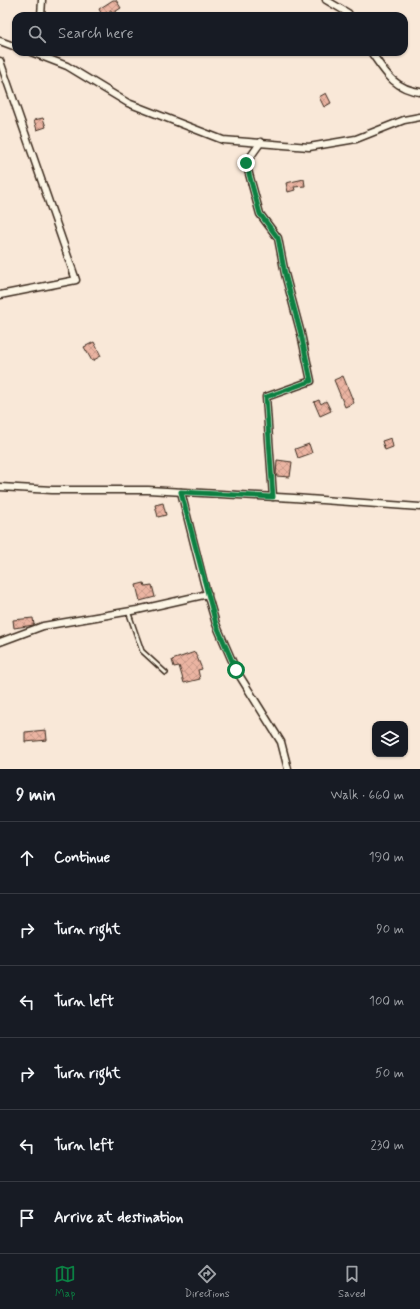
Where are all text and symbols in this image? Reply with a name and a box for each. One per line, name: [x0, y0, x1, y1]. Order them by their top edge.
search box: [12, 12, 408, 56]
icon: search: [26, 23, 48, 45]
text: Search here: [58, 24, 134, 44]
route end: [237, 154, 255, 172]
route start: [227, 661, 245, 679]
map controls: [372, 721, 408, 757]
button: layers: [372, 721, 408, 757]
text: 9 min: [16, 784, 56, 806]
text: Walk · 660 m: [330, 787, 404, 804]
icon: ahead: [16, 847, 38, 869]
text: Continue: [54, 848, 110, 868]
text: 190 m: [369, 849, 404, 866]
icon: right: [16, 919, 38, 941]
text: Turn right: [54, 920, 121, 940]
text: 90 m: [376, 921, 404, 938]
icon: left: [16, 991, 38, 1013]
text: Turn left: [54, 992, 114, 1012]
text: 100 m: [369, 993, 404, 1010]
icon: right: [16, 1063, 38, 1085]
text: Turn right: [54, 1064, 121, 1084]
text: 50 m: [375, 1065, 404, 1082]
icon: left: [16, 1135, 38, 1157]
text: Turn left: [54, 1136, 114, 1156]
text: 230 m: [370, 1137, 404, 1154]
icon: arrive: [16, 1207, 38, 1229]
text: Arrive at destination: [54, 1208, 183, 1228]
tab: Map: [54, 1263, 76, 1301]
tab: Directions: [184, 1263, 230, 1301]
tab: Saved: [338, 1263, 366, 1301]

